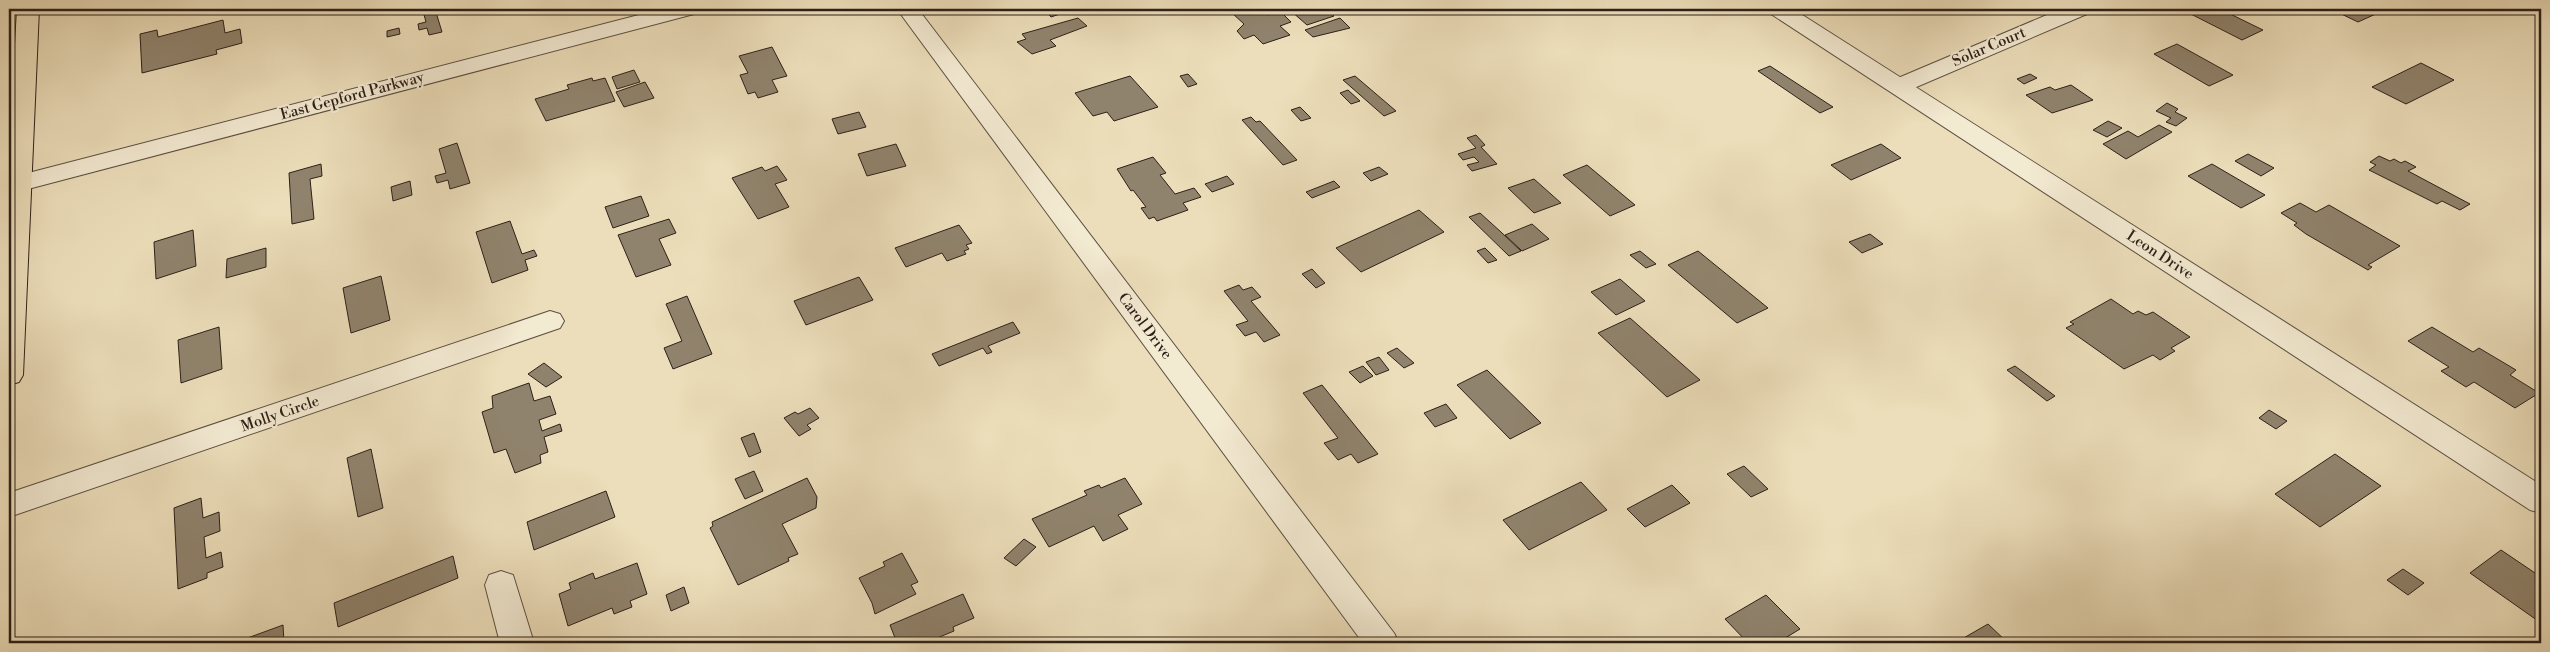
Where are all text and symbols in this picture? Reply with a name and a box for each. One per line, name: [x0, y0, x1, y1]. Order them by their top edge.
street label: Solar Court: [1949, 23, 2029, 71]
street label: East Gepford Parkway: [278, 67, 427, 124]
street label: Leon Drive: [2123, 226, 2197, 284]
street label: Carol Drive: [1114, 289, 1176, 363]
street label: Molly Circle: [238, 392, 322, 436]

